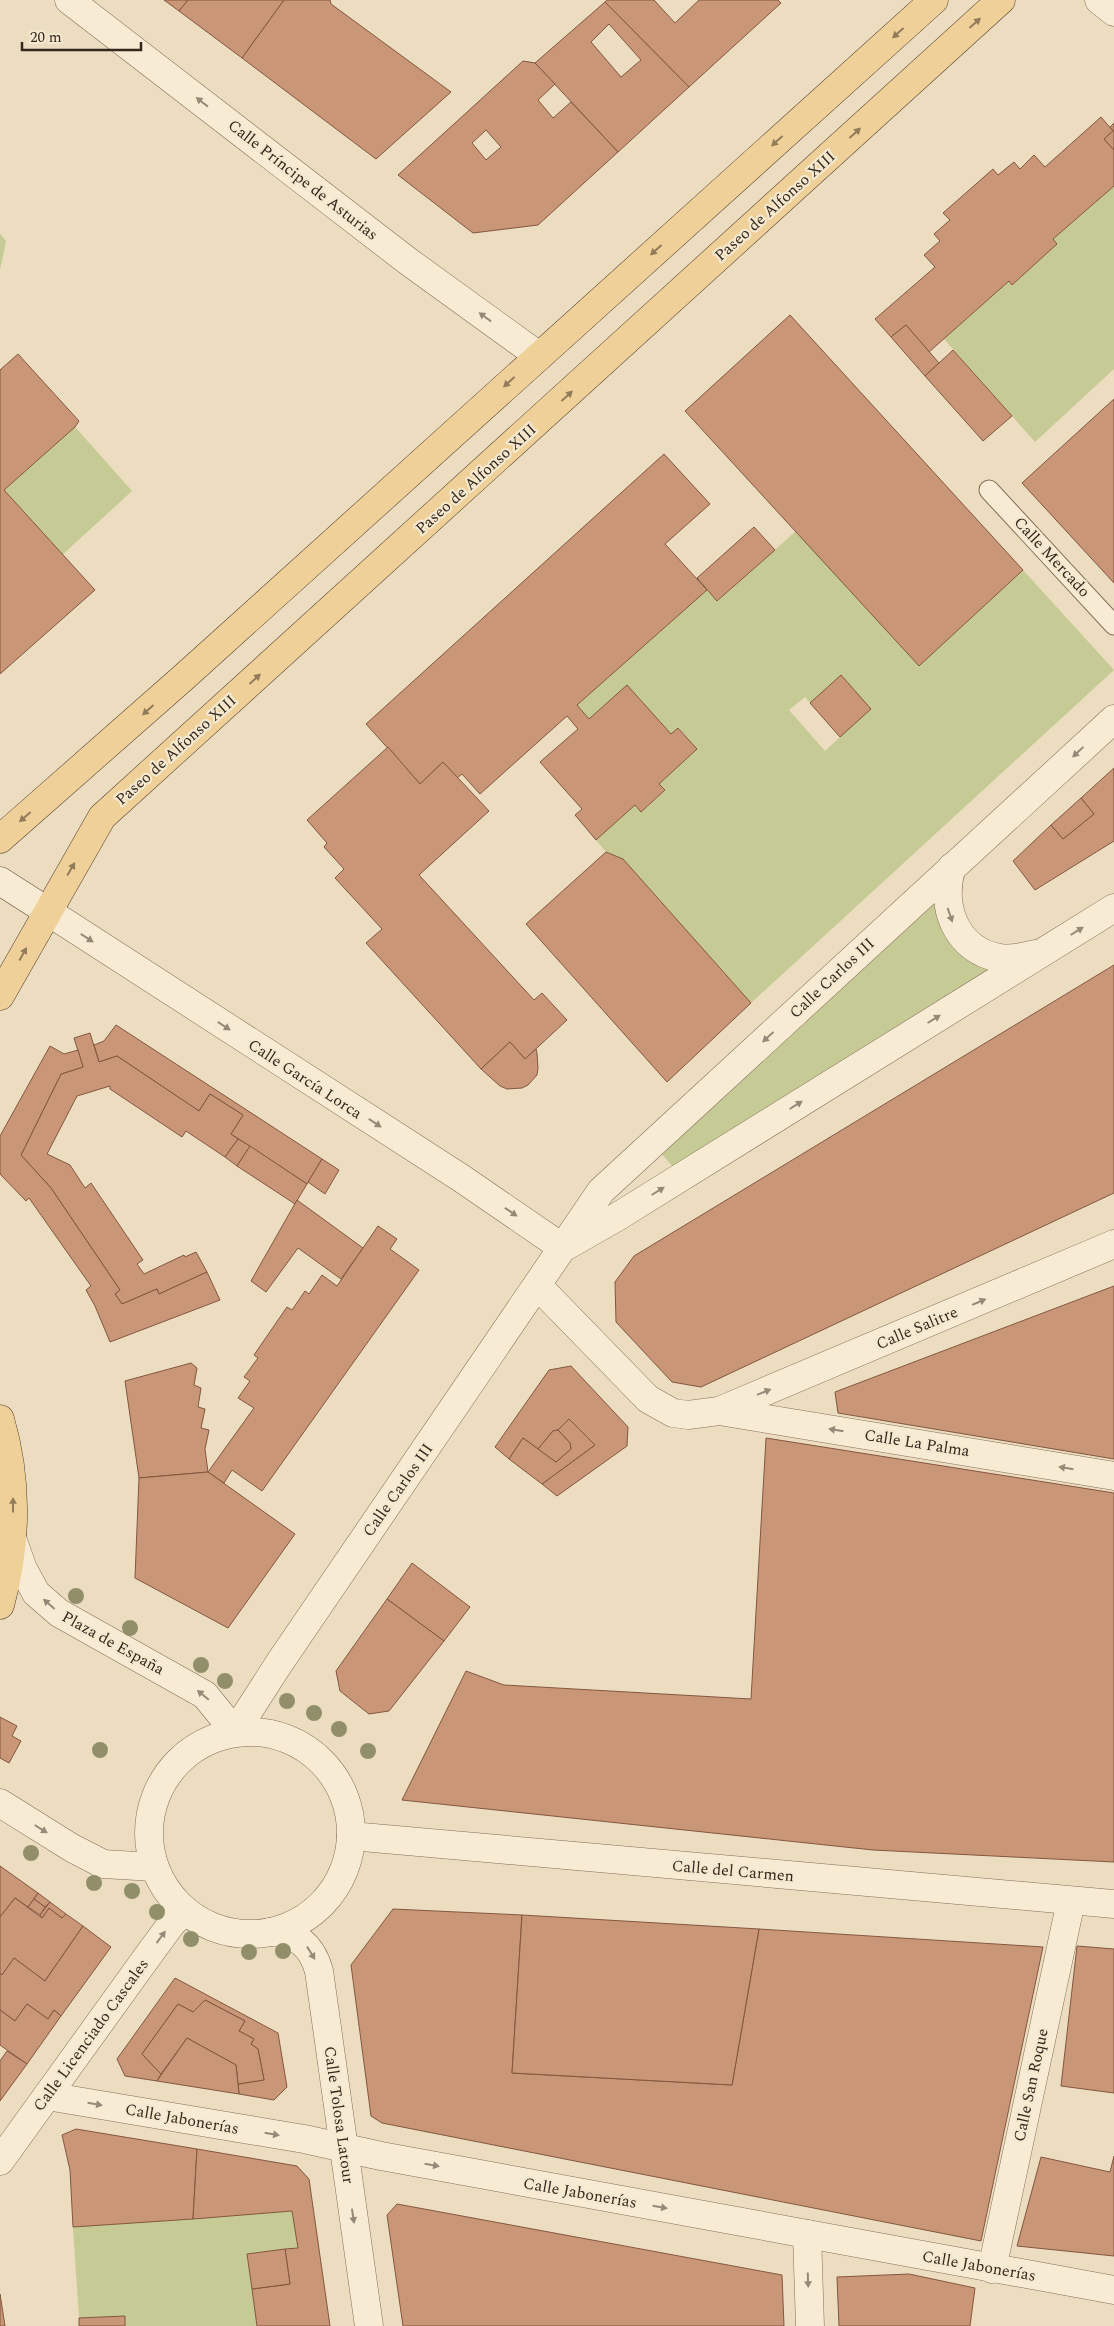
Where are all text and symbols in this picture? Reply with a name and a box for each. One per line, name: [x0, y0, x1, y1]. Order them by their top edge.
one-way arrow: [969, 17, 981, 29]
scale bar: [22, 20, 141, 52]
text: 20 m: [30, 26, 62, 49]
one-way arrow: [892, 27, 904, 39]
one-way arrow: [196, 97, 209, 108]
street label: Calle Príncipe de Asturias: [223, 114, 383, 246]
one-way arrow: [849, 127, 861, 139]
one-way arrow: [770, 136, 783, 147]
street label: Paseo de Alfonso XIII: [709, 145, 841, 267]
one-way arrow: [650, 244, 662, 256]
one-way arrow: [478, 312, 492, 322]
one-way arrow: [503, 377, 516, 388]
one-way arrow: [560, 390, 573, 401]
street label: Paseo de Alfonso XIII: [410, 418, 542, 540]
street label: Calle Mercado: [1008, 511, 1096, 603]
one-way arrow: [248, 673, 260, 685]
street label: Paseo de Alfonso XIII: [110, 689, 242, 811]
one-way arrow: [141, 704, 154, 715]
one-way arrow: [1073, 746, 1085, 758]
one-way arrow: [19, 811, 32, 822]
one-way arrow: [67, 863, 76, 876]
one-way arrow: [947, 907, 954, 922]
one-way arrow: [1071, 926, 1084, 935]
street label: Calle Carlos III: [784, 932, 880, 1024]
one-way arrow: [81, 933, 94, 943]
one-way arrow: [19, 947, 27, 961]
one-way arrow: [928, 1015, 941, 1024]
one-way arrow: [217, 1022, 230, 1031]
one-way arrow: [763, 1031, 775, 1043]
street label: Calle García Lorca: [243, 1033, 367, 1125]
one-way arrow: [790, 1101, 803, 1110]
one-way arrow: [369, 1119, 382, 1128]
one-way arrow: [652, 1187, 665, 1196]
one-way arrow: [504, 1208, 518, 1217]
one-way arrow: [972, 1297, 986, 1305]
street label: Calle Salitre: [872, 1300, 962, 1356]
one-way arrow: [757, 1388, 772, 1396]
street label: Calle La Palma: [863, 1423, 972, 1463]
one-way arrow: [828, 1426, 844, 1434]
street label: Calle Carlos III: [357, 1438, 439, 1542]
one-way arrow: [1058, 1463, 1074, 1471]
one-way arrow: [9, 1497, 17, 1513]
one-way arrow: [42, 1599, 55, 1610]
street label: Plaza de España: [57, 1605, 169, 1681]
one-way arrow: [197, 1690, 210, 1701]
one-way arrow: [35, 1824, 48, 1833]
street label: Calle del Carmen: [671, 1854, 795, 1888]
one-way arrow: [156, 1931, 167, 1944]
one-way arrow: [306, 1946, 316, 1960]
street label: Calle Licenciado Cascales: [27, 1954, 155, 2116]
street label: Calle San Roque: [1007, 2026, 1055, 2144]
street label: Calle Tolosa Latour: [317, 2045, 361, 2185]
street label: Calle Jabonerías: [123, 2097, 241, 2141]
one-way arrow: [87, 2101, 103, 2109]
one-way arrow: [265, 2131, 281, 2139]
one-way arrow: [424, 2162, 440, 2170]
street label: Calle Jabonerías: [521, 2171, 639, 2215]
one-way arrow: [653, 2204, 669, 2212]
one-way arrow: [349, 2209, 357, 2225]
street label: Calle Jabonerías: [920, 2244, 1038, 2288]
one-way arrow: [805, 2272, 813, 2288]

